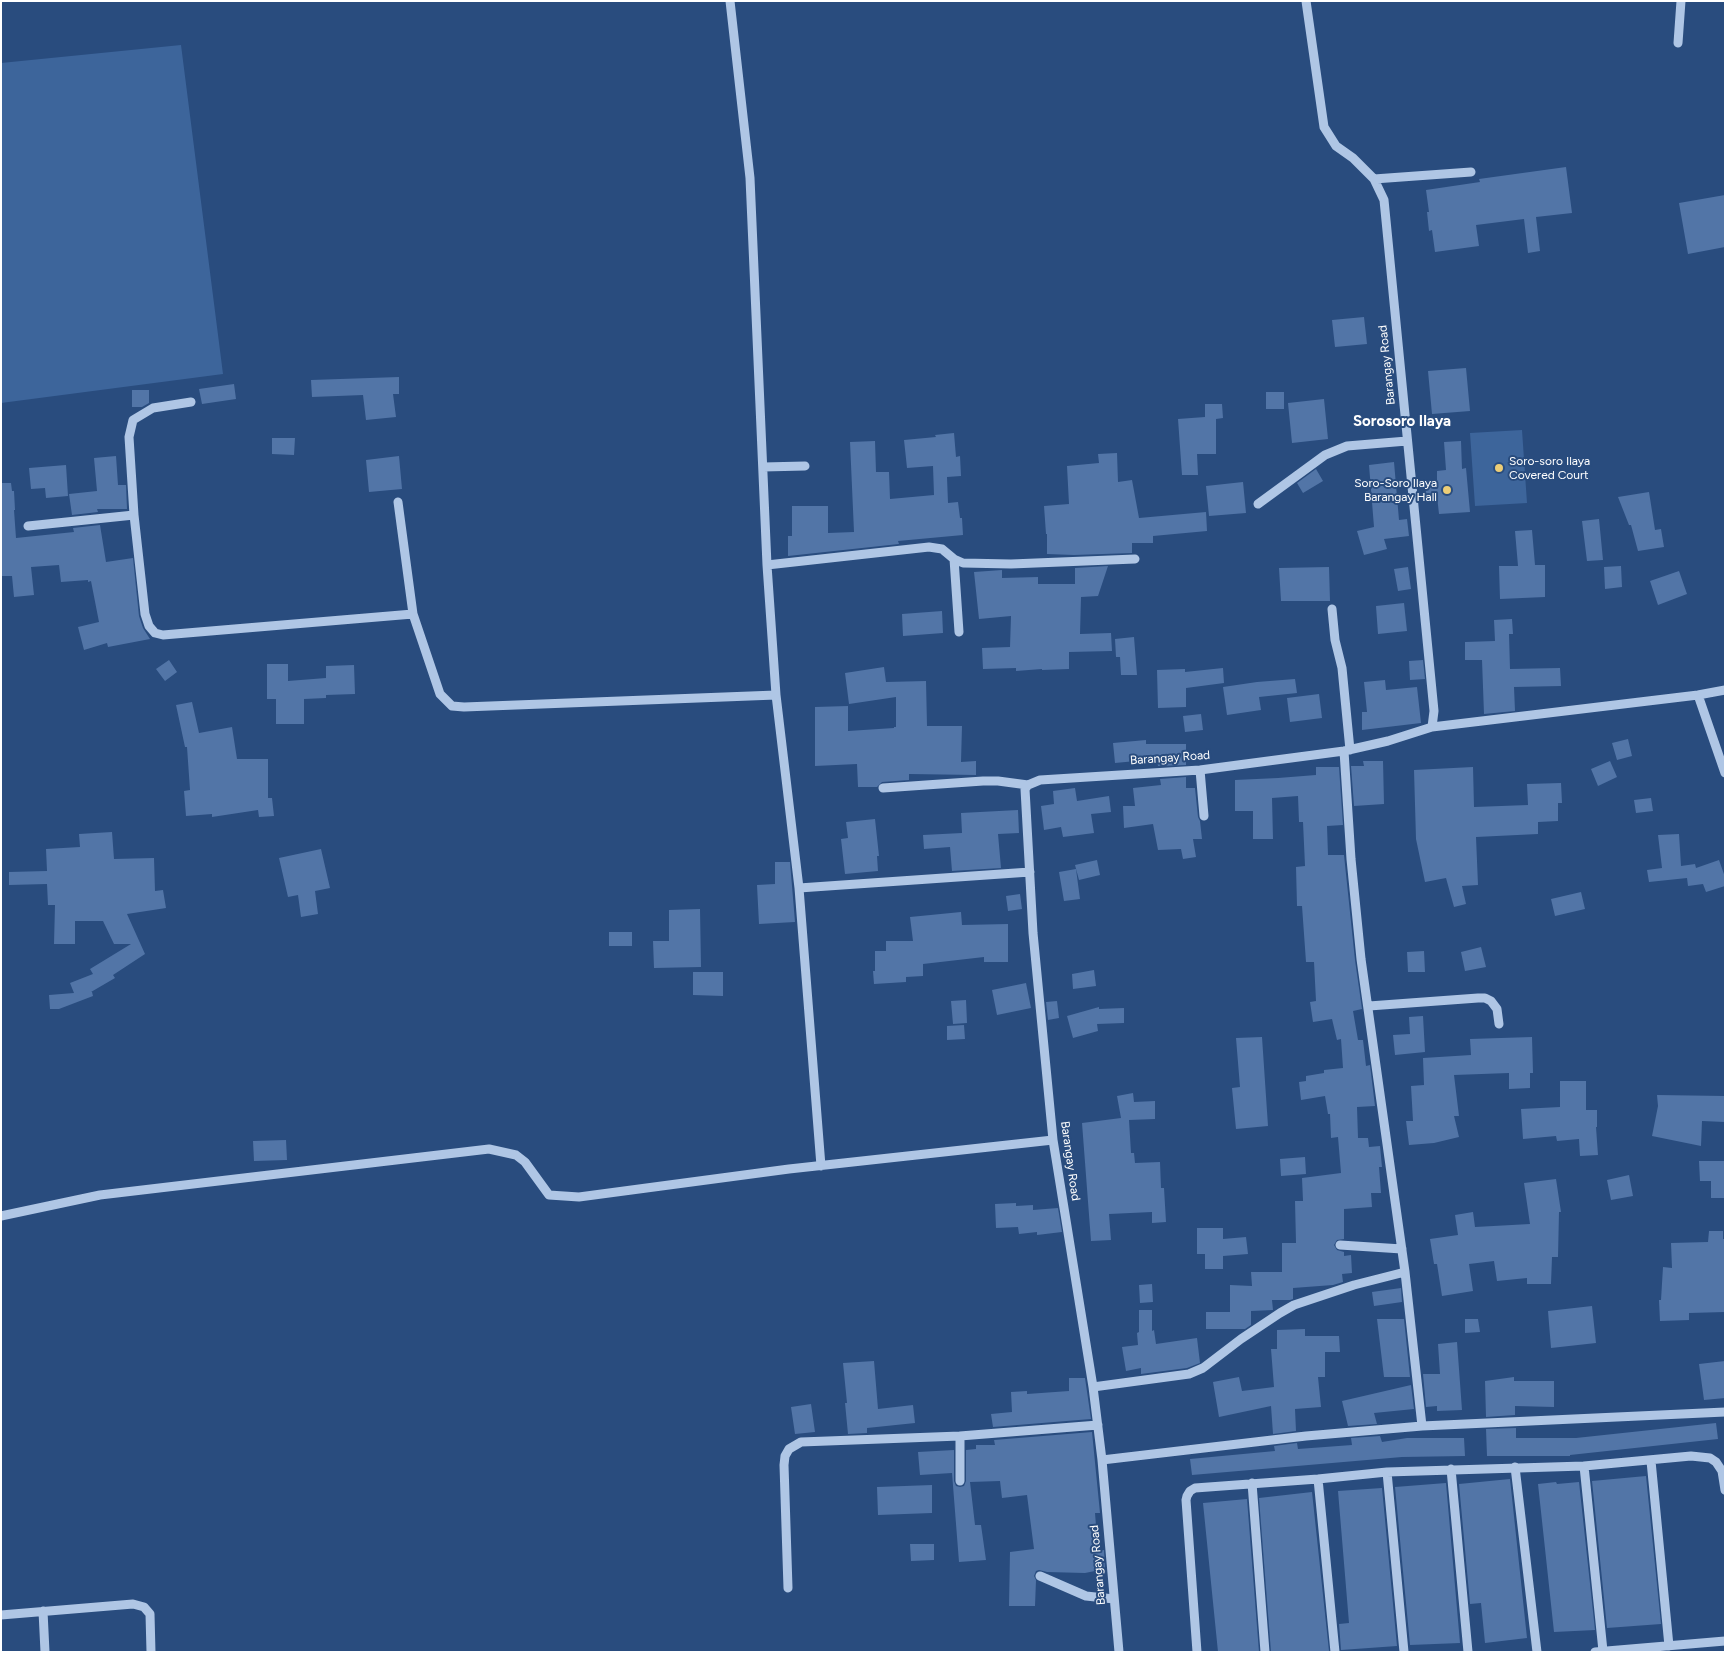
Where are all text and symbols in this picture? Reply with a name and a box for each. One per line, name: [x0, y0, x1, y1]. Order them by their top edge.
street label: Barangay Road: [1376, 324, 1398, 406]
district label: Sorosoro Ilaya: [1353, 413, 1451, 431]
place label: Soro-soro Ilaya Covered Court: [1509, 454, 1590, 482]
marker: Soro-soro Ilaya Covered Court: [1493, 462, 1505, 474]
place label: Soro-Soro Ilaya Barangay Hall: [1354, 476, 1437, 504]
marker: Soro-Soro Ilaya Barangay Hall: [1441, 484, 1453, 496]
street label: Barangay Road: [1129, 748, 1211, 768]
street label: Barangay Road: [1057, 1120, 1083, 1202]
street label: Barangay Road: [1087, 1524, 1109, 1606]

